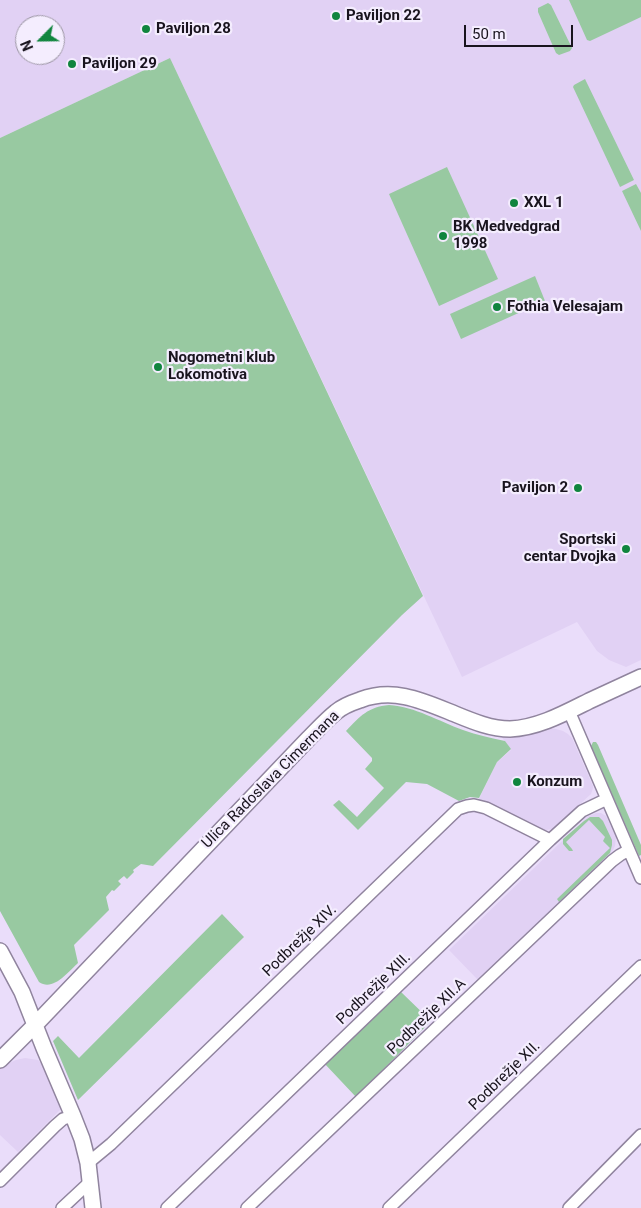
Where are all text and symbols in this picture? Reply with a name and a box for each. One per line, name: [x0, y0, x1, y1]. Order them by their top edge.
place label: Paviljon 22: [346, 7, 421, 25]
marker: Paviljon 22: [330, 10, 342, 22]
north arrow: [15, 15, 65, 65]
scale bar: [466, 15, 575, 47]
place label: Paviljon 28: [156, 20, 231, 38]
marker: Paviljon 28: [140, 23, 152, 35]
text: 50 m: [472, 25, 506, 43]
text: N: [18, 38, 36, 53]
place label: Paviljon 29: [82, 55, 157, 73]
marker: Paviljon 29: [66, 58, 78, 70]
place label: XXL 1: [524, 194, 563, 212]
marker: XXL 1: [508, 197, 520, 209]
place label: BK Medvedgrad 1998: [453, 218, 560, 253]
marker: BK Medvedgrad 1998: [437, 230, 449, 242]
place label: Fothia Velesajam: [507, 298, 623, 316]
marker: Fothia Velesajam: [491, 301, 503, 313]
place label: Nogometni klub Lokomotiva: [168, 349, 275, 384]
marker: Nogometni klub Lokomotiva: [152, 361, 164, 373]
place label: Paviljon 2: [502, 479, 568, 497]
marker: Paviljon 2: [572, 482, 584, 494]
place label: Sportski centar Dvojka: [524, 531, 616, 566]
marker: Sportski centar Dvojka: [620, 543, 632, 555]
street label: Ulica Radoslava Cimermana: [199, 708, 343, 852]
place label: Konzum: [527, 773, 582, 791]
marker: Konzum: [511, 776, 523, 788]
street label: Podbrežje XIV.: [259, 901, 341, 981]
street label: Podbrežje XIII.: [333, 949, 415, 1029]
street label: Podbrežje XII.A: [384, 975, 470, 1059]
street label: Podbrežje XII.: [466, 1038, 544, 1114]

